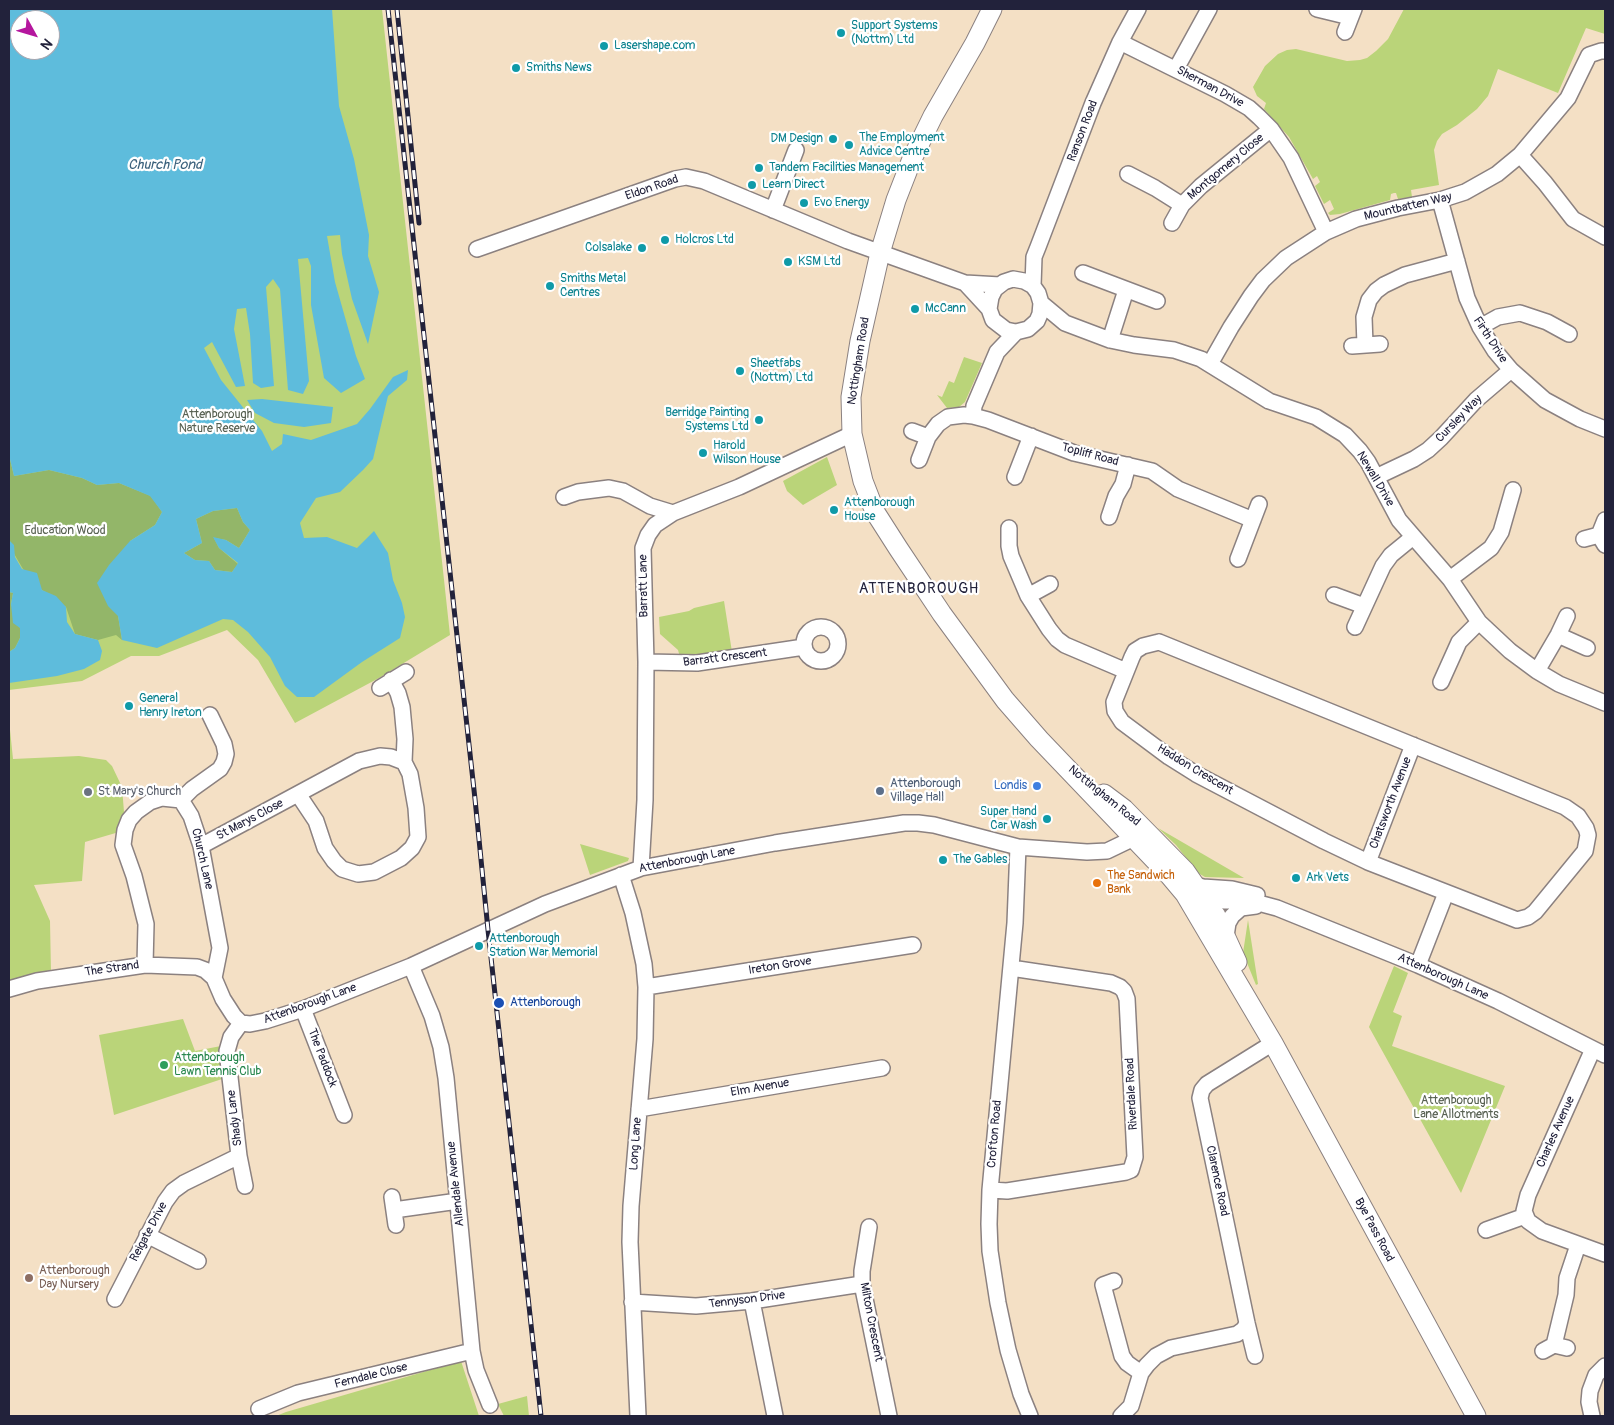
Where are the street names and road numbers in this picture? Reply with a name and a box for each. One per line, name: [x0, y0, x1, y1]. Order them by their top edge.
street label: Sherman Drive: [1174, 63, 1246, 111]
street label: Ranson Road: [1065, 98, 1101, 164]
street label: Montgomery Close: [1185, 131, 1267, 203]
street label: Eldon Road: [624, 172, 680, 204]
street label: Mountbatten Way: [1363, 190, 1453, 224]
street label: Firth Drive: [1470, 314, 1510, 366]
street label: Nottingham Road: [845, 316, 873, 406]
street label: Cursley Way: [1433, 392, 1485, 446]
street label: Topliff Road: [1060, 440, 1120, 470]
street label: Newall Drive: [1353, 449, 1397, 509]
street label: Barratt Lane: [636, 554, 652, 618]
street label: Barratt Crescent: [682, 646, 768, 670]
street label: Haddon Crescent: [1154, 742, 1236, 798]
street label: Chatsworth Avenue: [1367, 755, 1415, 851]
street label: Nottingham Road: [1065, 763, 1143, 829]
street label: St Marys Close: [214, 796, 286, 844]
street label: Church Lane: [188, 827, 216, 891]
street label: Attenborough Lane: [638, 844, 736, 876]
street label: Attenborough Lane: [1395, 951, 1491, 1003]
street label: Ireton Grove: [747, 954, 813, 978]
street label: The Strand: [84, 958, 140, 980]
street label: Attenborough Lane: [262, 980, 358, 1028]
street label: The Paddock: [304, 1027, 340, 1089]
street label: Riverdale Road: [1123, 1057, 1141, 1131]
street label: Elm Avenue: [730, 1076, 790, 1100]
street label: Shady Lane: [224, 1089, 246, 1147]
street label: Charles Avenue: [1534, 1094, 1578, 1170]
street label: Crofton Road: [985, 1099, 1005, 1169]
street label: Long Lane: [627, 1117, 645, 1171]
street label: Allendale Avenue: [444, 1141, 468, 1227]
street label: Clarence Road: [1202, 1144, 1232, 1218]
street label: Bye Pass Road: [1351, 1196, 1397, 1264]
street label: Reigate Drive: [127, 1200, 171, 1264]
street label: Milton Crescent: [856, 1281, 886, 1363]
street label: Tennyson Drive: [708, 1288, 786, 1312]
street label: Ferndale Close: [333, 1360, 409, 1392]

